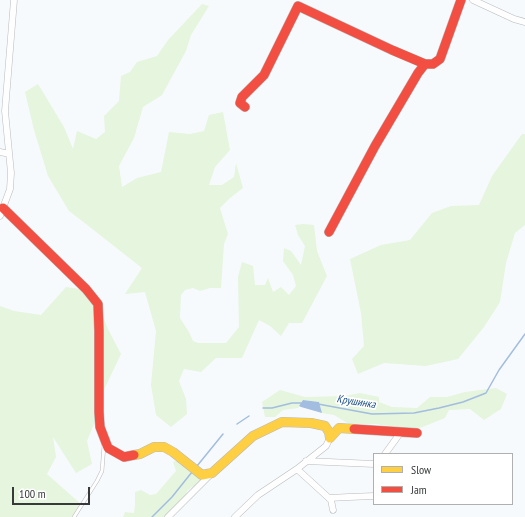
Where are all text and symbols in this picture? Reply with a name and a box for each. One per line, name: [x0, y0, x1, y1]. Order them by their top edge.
water label: Крушинка: [336, 392, 376, 412]
legend: [373, 453, 513, 505]
text: Slow: [411, 462, 431, 477]
scale bar: [14, 479, 92, 505]
text: Jam: [411, 482, 427, 497]
text: 100 m: [19, 486, 46, 501]

